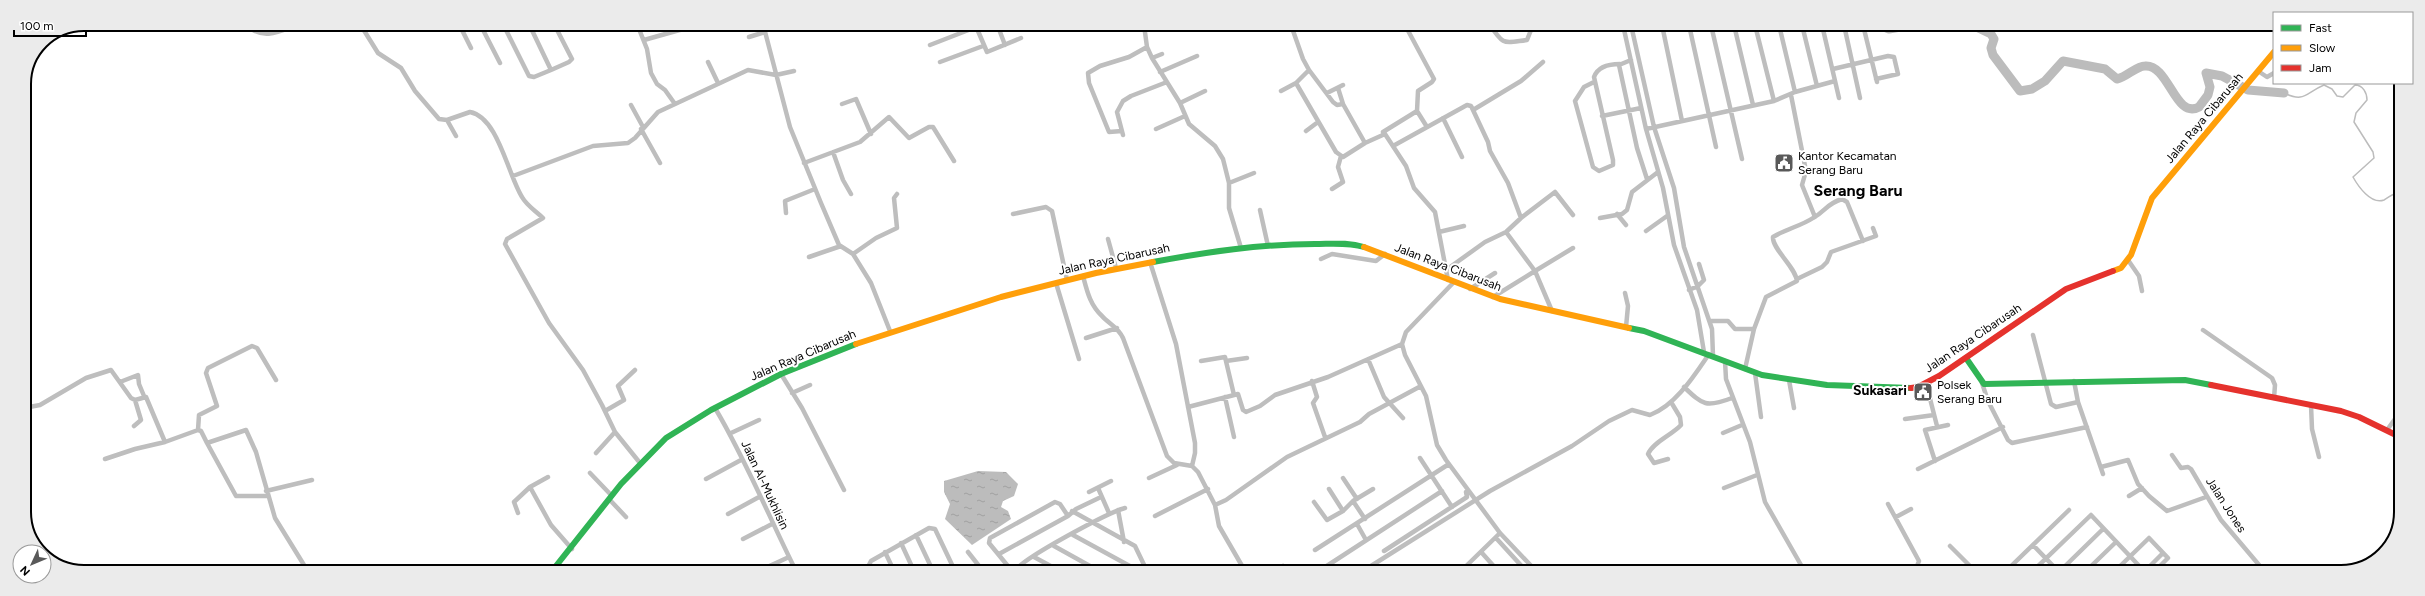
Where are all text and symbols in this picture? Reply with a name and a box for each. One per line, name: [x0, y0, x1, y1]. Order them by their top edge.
scale bar: [14, 12, 86, 38]
legend: [2273, 12, 2413, 84]
text: 100 m: [20, 19, 54, 33]
text: Fast: [2309, 21, 2332, 35]
text: Slow: [2309, 41, 2336, 55]
text: Jam: [2309, 61, 2332, 75]
street label: Jalan Raya Cibarusah: [2162, 70, 2246, 166]
place label: Kantor Kecamatan Serang Baru: [1798, 149, 1897, 177]
public building icon: Kantor Kecamatan Serang Baru: [1773, 152, 1795, 174]
district label: Serang Baru: [1813, 181, 1903, 200]
street label: Jalan Raya Cibarusah: [1057, 240, 1171, 278]
street label: Jalan Raya Cibarusah: [1393, 240, 1504, 294]
street label: Jalan Raya Cibarusah: [1922, 300, 2024, 375]
street label: Jalan Raya Cibarusah: [748, 326, 858, 384]
place label: Polsek Serang Baru: [1937, 378, 2002, 406]
public building icon: Polsek Serang Baru: [1912, 381, 1934, 403]
district label: Sukasari: [1853, 382, 1907, 399]
street label: Jalan Al-Mukhlisin: [738, 438, 792, 532]
street label: Jalan Jones: [2203, 475, 2249, 535]
north arrow: [12, 544, 52, 584]
text: N: [18, 563, 33, 578]

